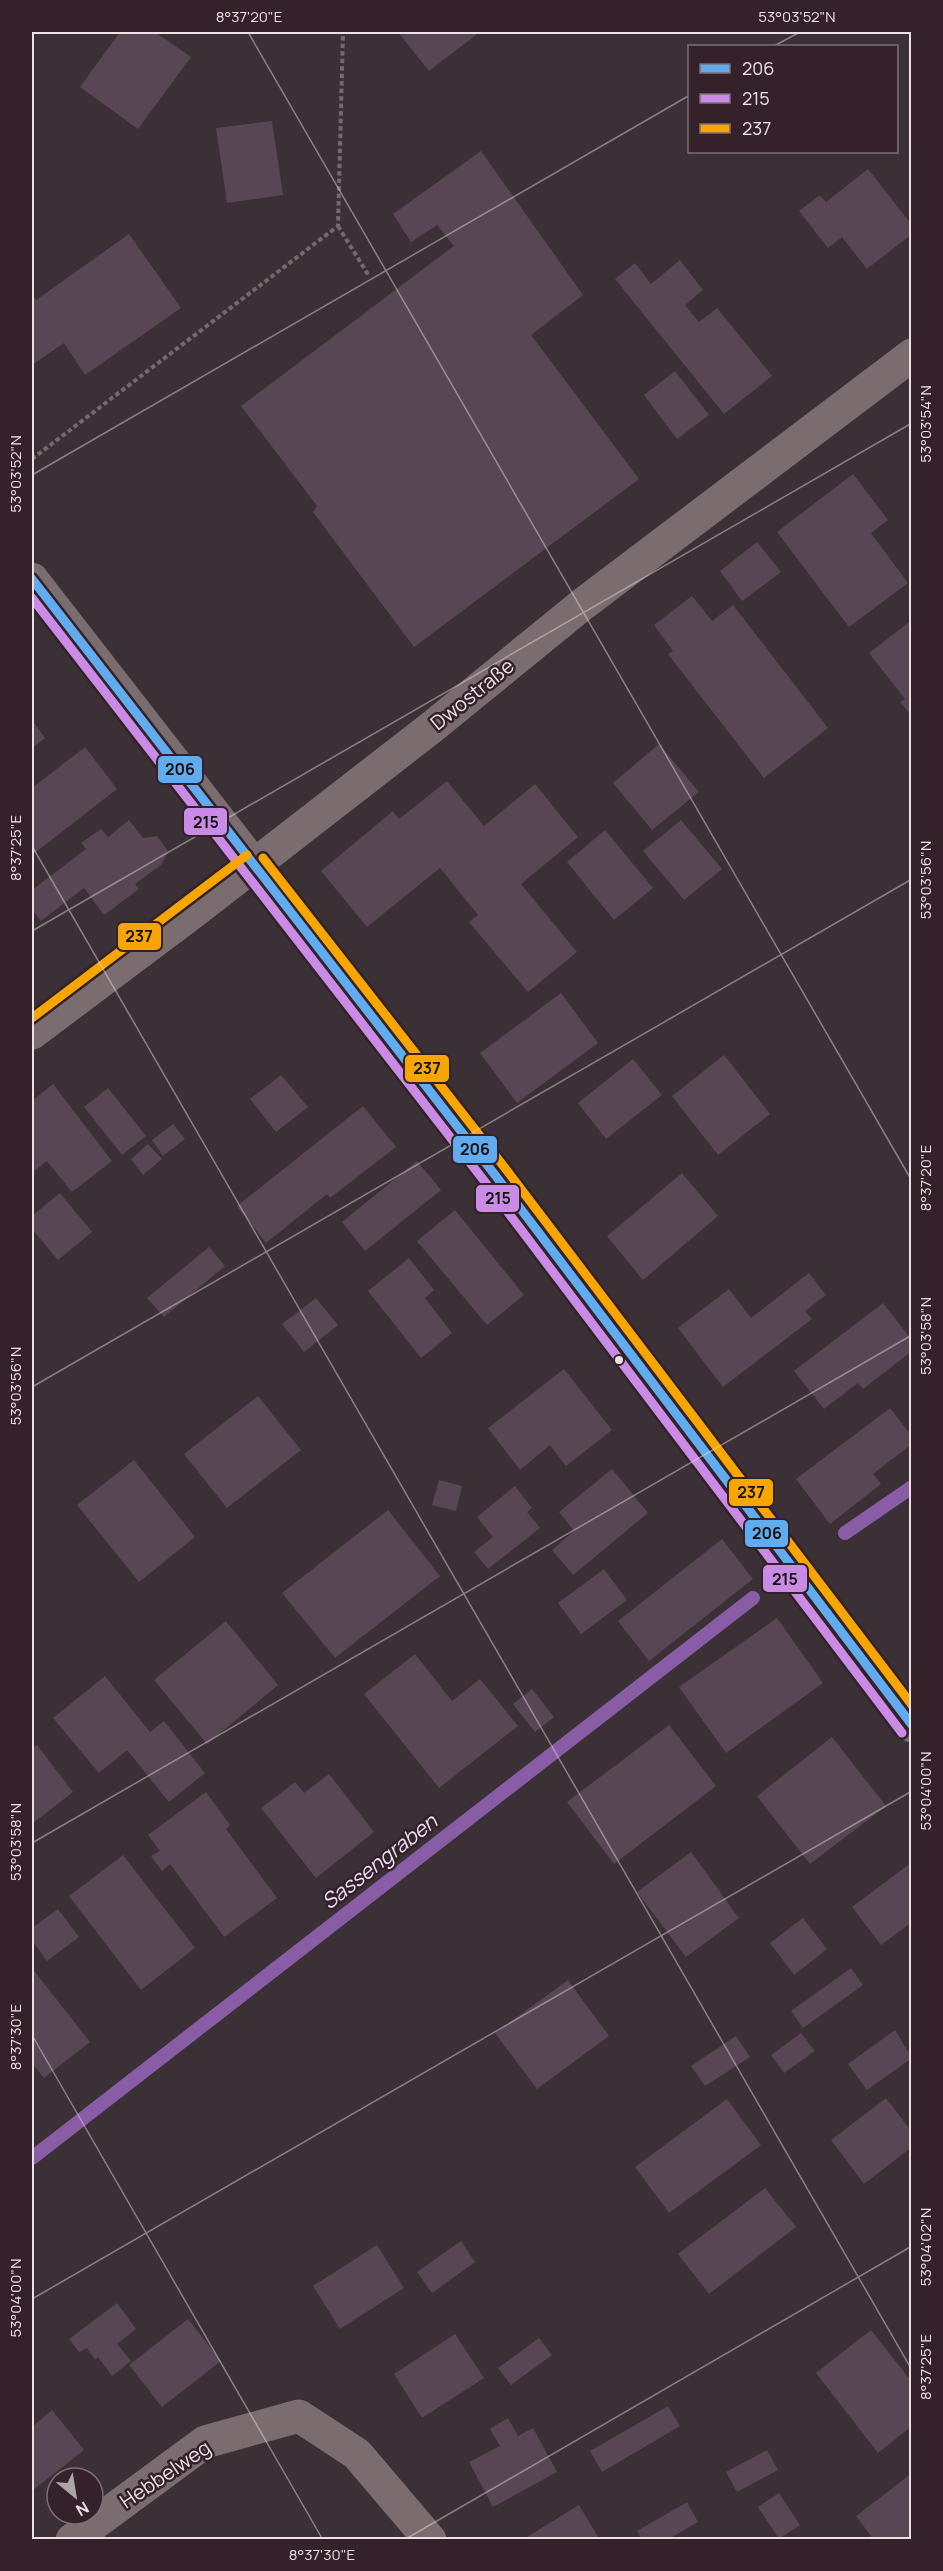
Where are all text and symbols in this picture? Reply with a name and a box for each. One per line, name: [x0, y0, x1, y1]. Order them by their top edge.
text: 8°37'20"E: [216, 6, 282, 27]
text: 53°03'52"N: [758, 6, 836, 27]
legend: [688, 45, 898, 153]
text: 206: [742, 56, 774, 80]
text: 215: [742, 86, 770, 110]
text: 237: [742, 116, 771, 140]
text: 53°03'54"N: [915, 385, 936, 463]
text: 53°03'52"N: [5, 435, 26, 513]
street label: Dwostraße: [425, 652, 519, 736]
line badge: 206: [157, 755, 203, 784]
text: 206: [165, 758, 195, 780]
line badge: 215: [183, 807, 228, 836]
text: 215: [193, 811, 219, 833]
text: 8°37'25"E: [5, 815, 26, 881]
text: 53°03'56"N: [915, 841, 936, 919]
line badge: 237: [117, 922, 162, 951]
text: 237: [125, 925, 153, 947]
line badge: 237: [404, 1054, 450, 1083]
text: 237: [413, 1057, 441, 1079]
line badge: 206: [452, 1135, 498, 1164]
text: 206: [460, 1138, 490, 1160]
text: 8°37'20"E: [915, 1145, 936, 1211]
line badge: 215: [475, 1184, 520, 1213]
text: 215: [485, 1187, 511, 1209]
text: 53°03'58"N: [915, 1297, 936, 1375]
text: 53°03'56"N: [5, 1347, 26, 1425]
unlabelled marker: [613, 1354, 625, 1366]
line badge: 237: [728, 1478, 774, 1507]
text: 237: [737, 1481, 765, 1503]
line badge: 206: [744, 1519, 789, 1548]
text: 206: [752, 1522, 782, 1544]
line badge: 215: [762, 1564, 808, 1593]
text: 215: [772, 1568, 798, 1590]
text: 53°04'00"N: [915, 1752, 936, 1830]
text: 53°03'58"N: [5, 1803, 26, 1881]
water label: Sassengraben: [316, 1806, 444, 1915]
text: 8°37'30"E: [5, 2004, 26, 2070]
text: 53°04'02"N: [915, 2208, 936, 2286]
text: 53°04'00"N: [5, 2259, 26, 2337]
text: 8°37'25"E: [915, 2334, 936, 2400]
street label: Hebbelweg: [114, 2434, 216, 2514]
north arrow: [45, 2466, 105, 2526]
text: N: [72, 2497, 93, 2521]
text: 8°37'30"E: [289, 2544, 355, 2565]

